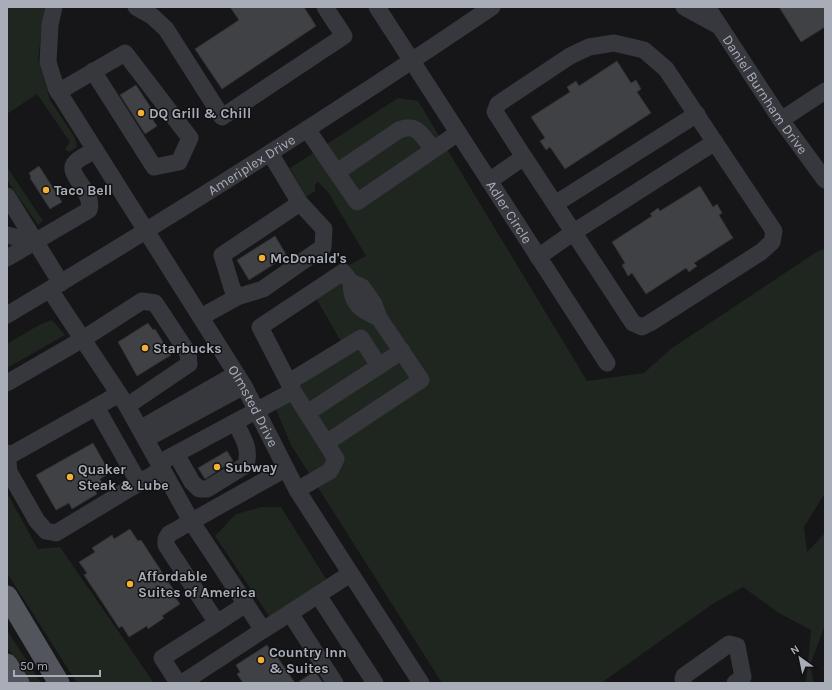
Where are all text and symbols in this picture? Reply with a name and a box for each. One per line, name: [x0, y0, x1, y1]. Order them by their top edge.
street label: Daniel Burnham Drive: [719, 32, 812, 157]
place label: DQ Grill & Chill: [149, 105, 251, 122]
marker: DQ Grill & Chill: [136, 108, 146, 118]
street label: Ameriplex Drive: [205, 131, 298, 199]
street label: Adler Circle: [483, 177, 536, 247]
place label: Taco Bell: [54, 182, 112, 199]
marker: Taco Bell: [41, 185, 51, 195]
place label: McDonald's: [270, 250, 347, 267]
marker: McDonald's: [257, 253, 267, 263]
place label: Starbucks: [153, 340, 222, 357]
marker: Starbucks: [140, 343, 150, 353]
street label: Olmsted Drive: [224, 362, 282, 450]
place label: Subway: [225, 459, 277, 476]
place label: Quaker Steak & Lube: [78, 461, 169, 494]
marker: Subway: [212, 462, 222, 472]
marker: Quaker Steak & Lube: [65, 472, 75, 482]
place label: Affordable Suites of America: [138, 568, 256, 601]
marker: Affordable Suites of America: [125, 579, 135, 589]
north arrow: [780, 638, 820, 678]
text: N: [788, 642, 802, 658]
place label: Country Inn & Suites: [269, 644, 347, 677]
scale bar: [14, 652, 100, 678]
marker: Country Inn & Suites: [256, 655, 266, 665]
text: 50 m: [20, 659, 48, 673]

